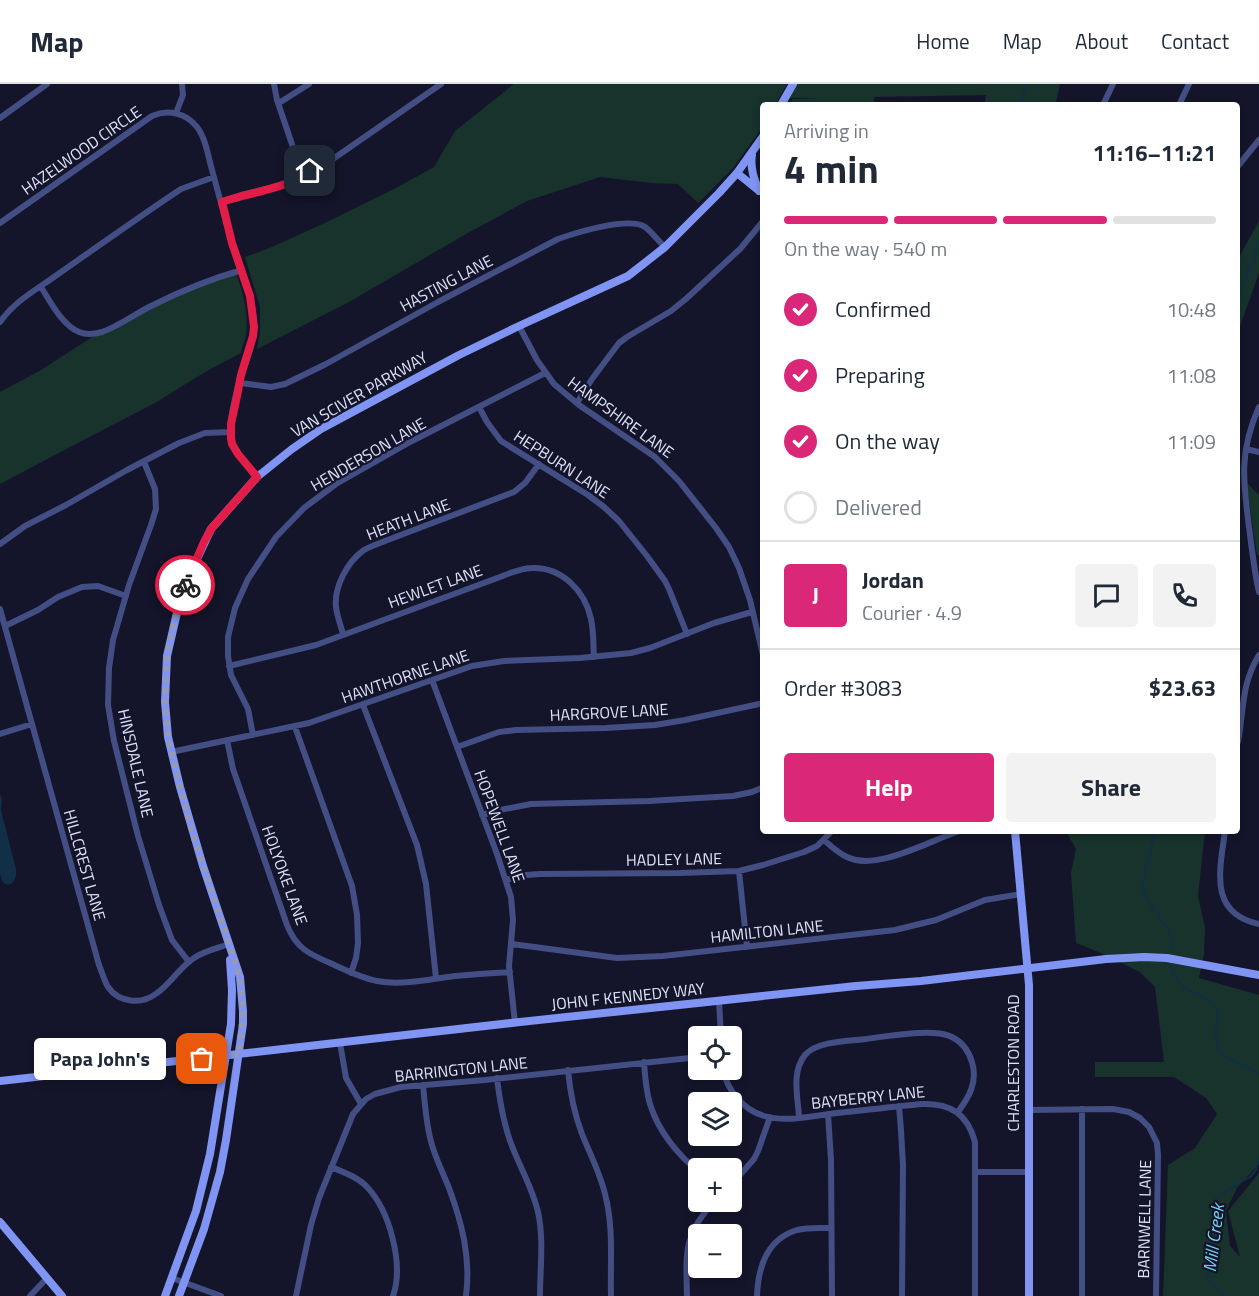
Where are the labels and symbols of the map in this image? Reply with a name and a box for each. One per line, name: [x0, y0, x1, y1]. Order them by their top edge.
street label: HAZELWOOD CIRCLE: [16, 99, 146, 200]
pin: [284, 145, 335, 196]
street label: HASTING LANE: [395, 248, 497, 318]
street label: VAN SCIVER PARKWAY: [286, 345, 432, 443]
street label: HAMPSHIRE LANE: [563, 370, 679, 464]
street label: HENDERSON LANE: [306, 411, 430, 497]
street label: HEPBURN LANE: [509, 424, 615, 504]
street label: HEATH LANE: [363, 492, 454, 546]
courier: [155, 555, 215, 615]
street label: HEWLET LANE: [384, 558, 486, 614]
street label: HAWTHORNE LANE: [338, 643, 472, 709]
street label: HARGROVE LANE: [549, 697, 669, 727]
street label: HINSDALE LANE: [112, 706, 160, 820]
street label: HOPEWELL LANE: [468, 766, 532, 886]
street label: HILLCREST LANE: [58, 807, 112, 924]
street label: HOLYOKE LANE: [256, 822, 314, 928]
street label: HADLEY LANE: [626, 846, 722, 872]
street label: HAMILTON LANE: [709, 913, 825, 949]
street label: JOHN F KENNEDY WAY: [550, 976, 706, 1016]
street label: CHARLESTON ROAD: [1001, 994, 1025, 1132]
pin: [176, 1033, 227, 1084]
callout: Papa John's: [34, 1038, 166, 1080]
street label: BARRINGTON LANE: [393, 1050, 529, 1088]
street label: BAYBERRY LANE: [810, 1079, 926, 1115]
street label: BARNWELL LANE: [1131, 1159, 1157, 1279]
water label: Mill Creek: [1196, 1200, 1231, 1274]

